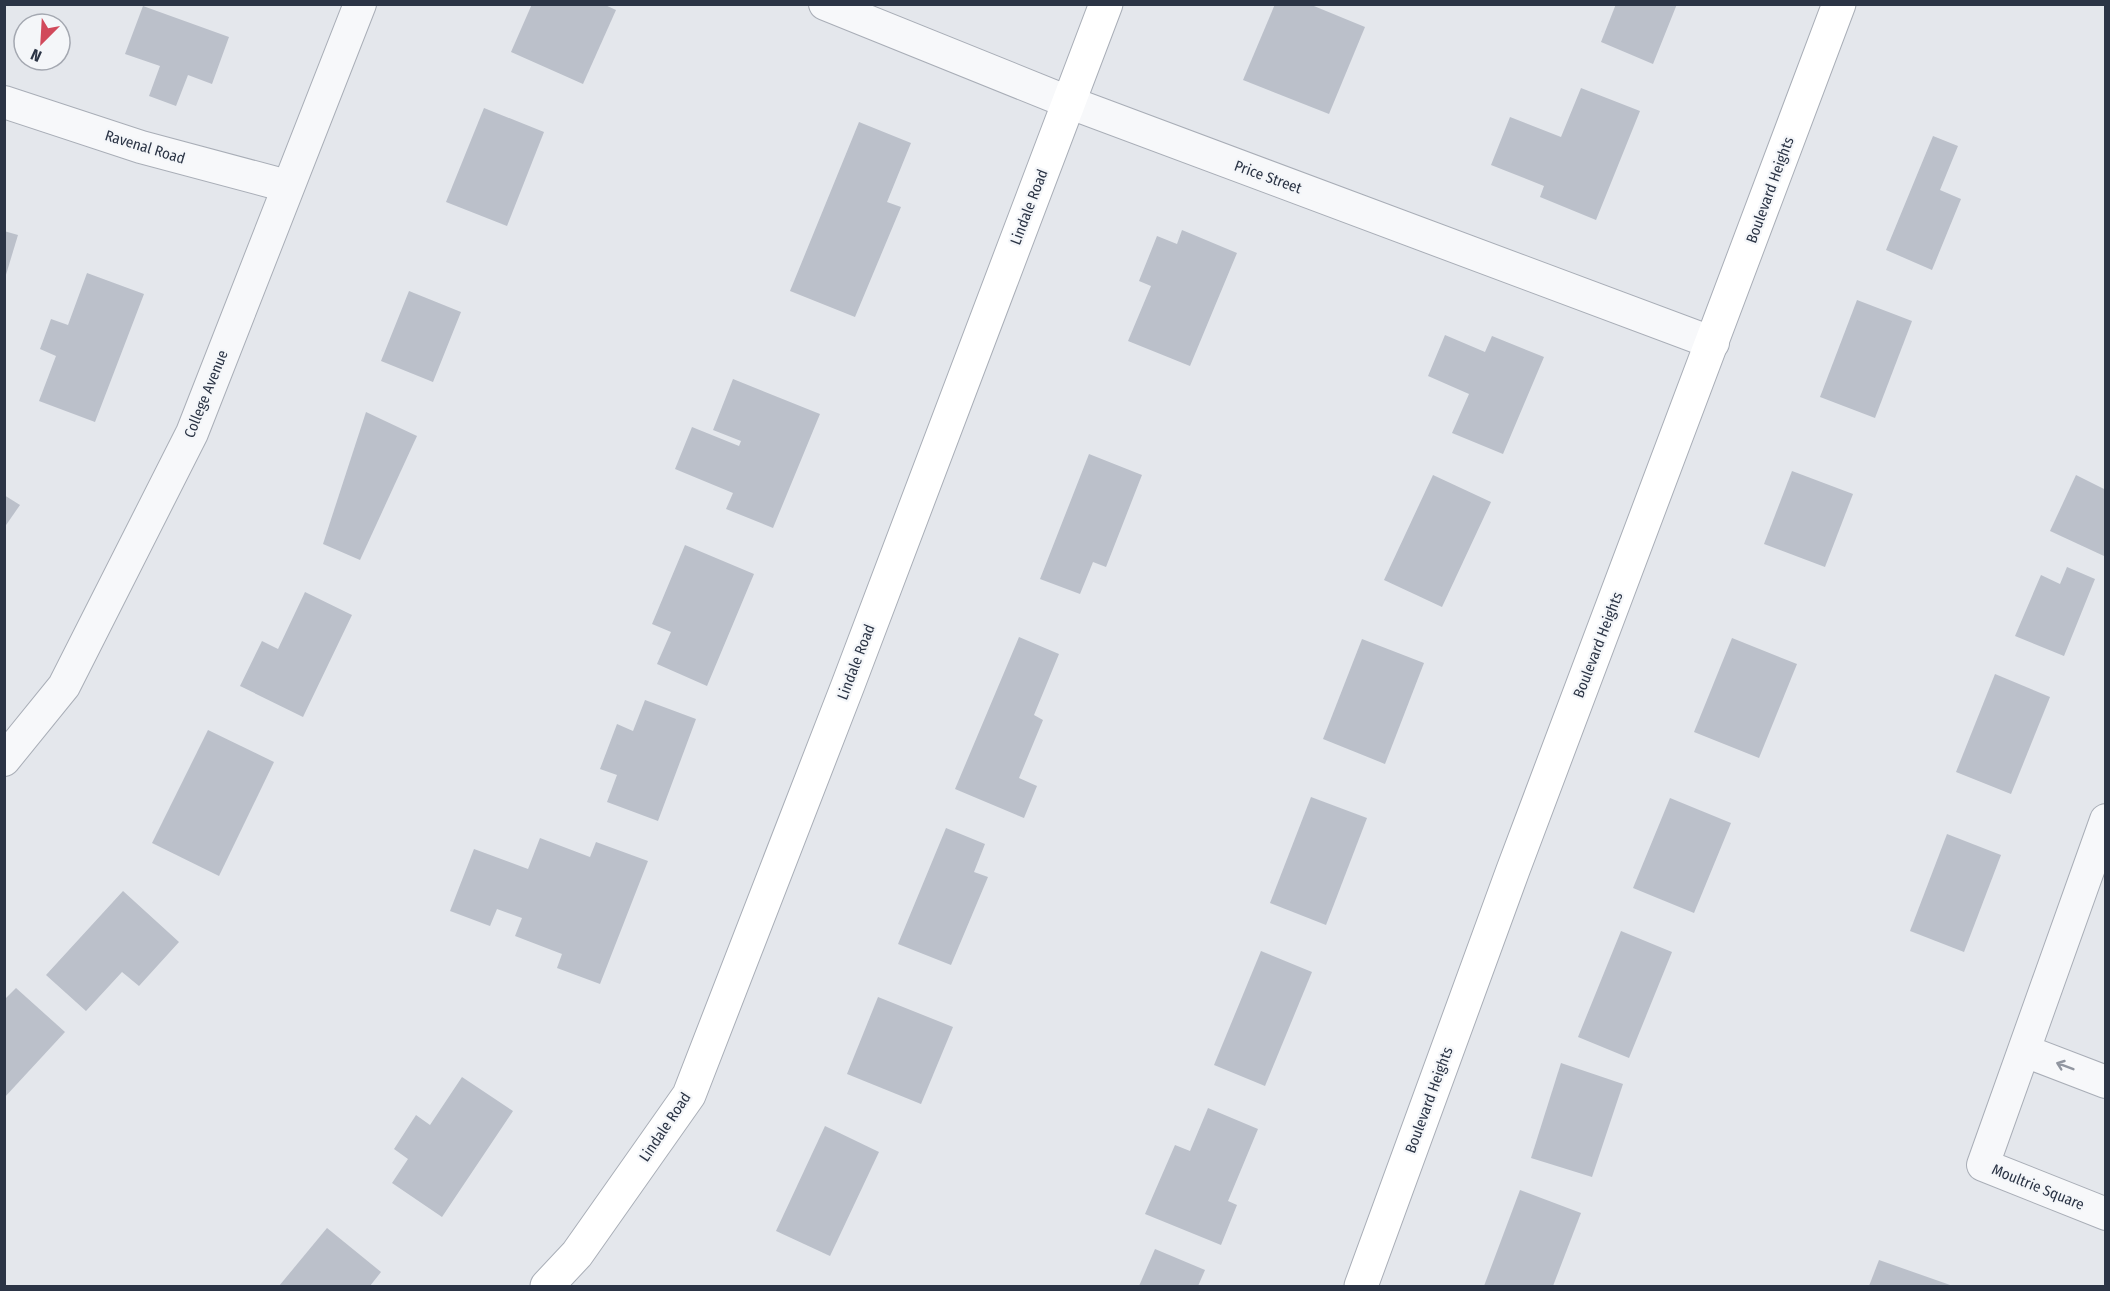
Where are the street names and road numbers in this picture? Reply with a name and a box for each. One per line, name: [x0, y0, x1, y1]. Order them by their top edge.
street label: Ravenal Road: [103, 126, 187, 168]
street label: Boulevard Heights: [1742, 134, 1798, 246]
street label: Price Street: [1232, 156, 1304, 198]
street label: Lindale Road: [1006, 167, 1052, 247]
street label: College Avenue: [180, 347, 232, 441]
street label: Boulevard Heights: [1570, 590, 1626, 700]
street label: Lindale Road: [833, 622, 879, 702]
street label: Boulevard Heights: [1401, 1044, 1457, 1156]
street label: Lindale Road: [635, 1089, 695, 1165]
street label: Moultrie Square: [1989, 1160, 2087, 1214]

